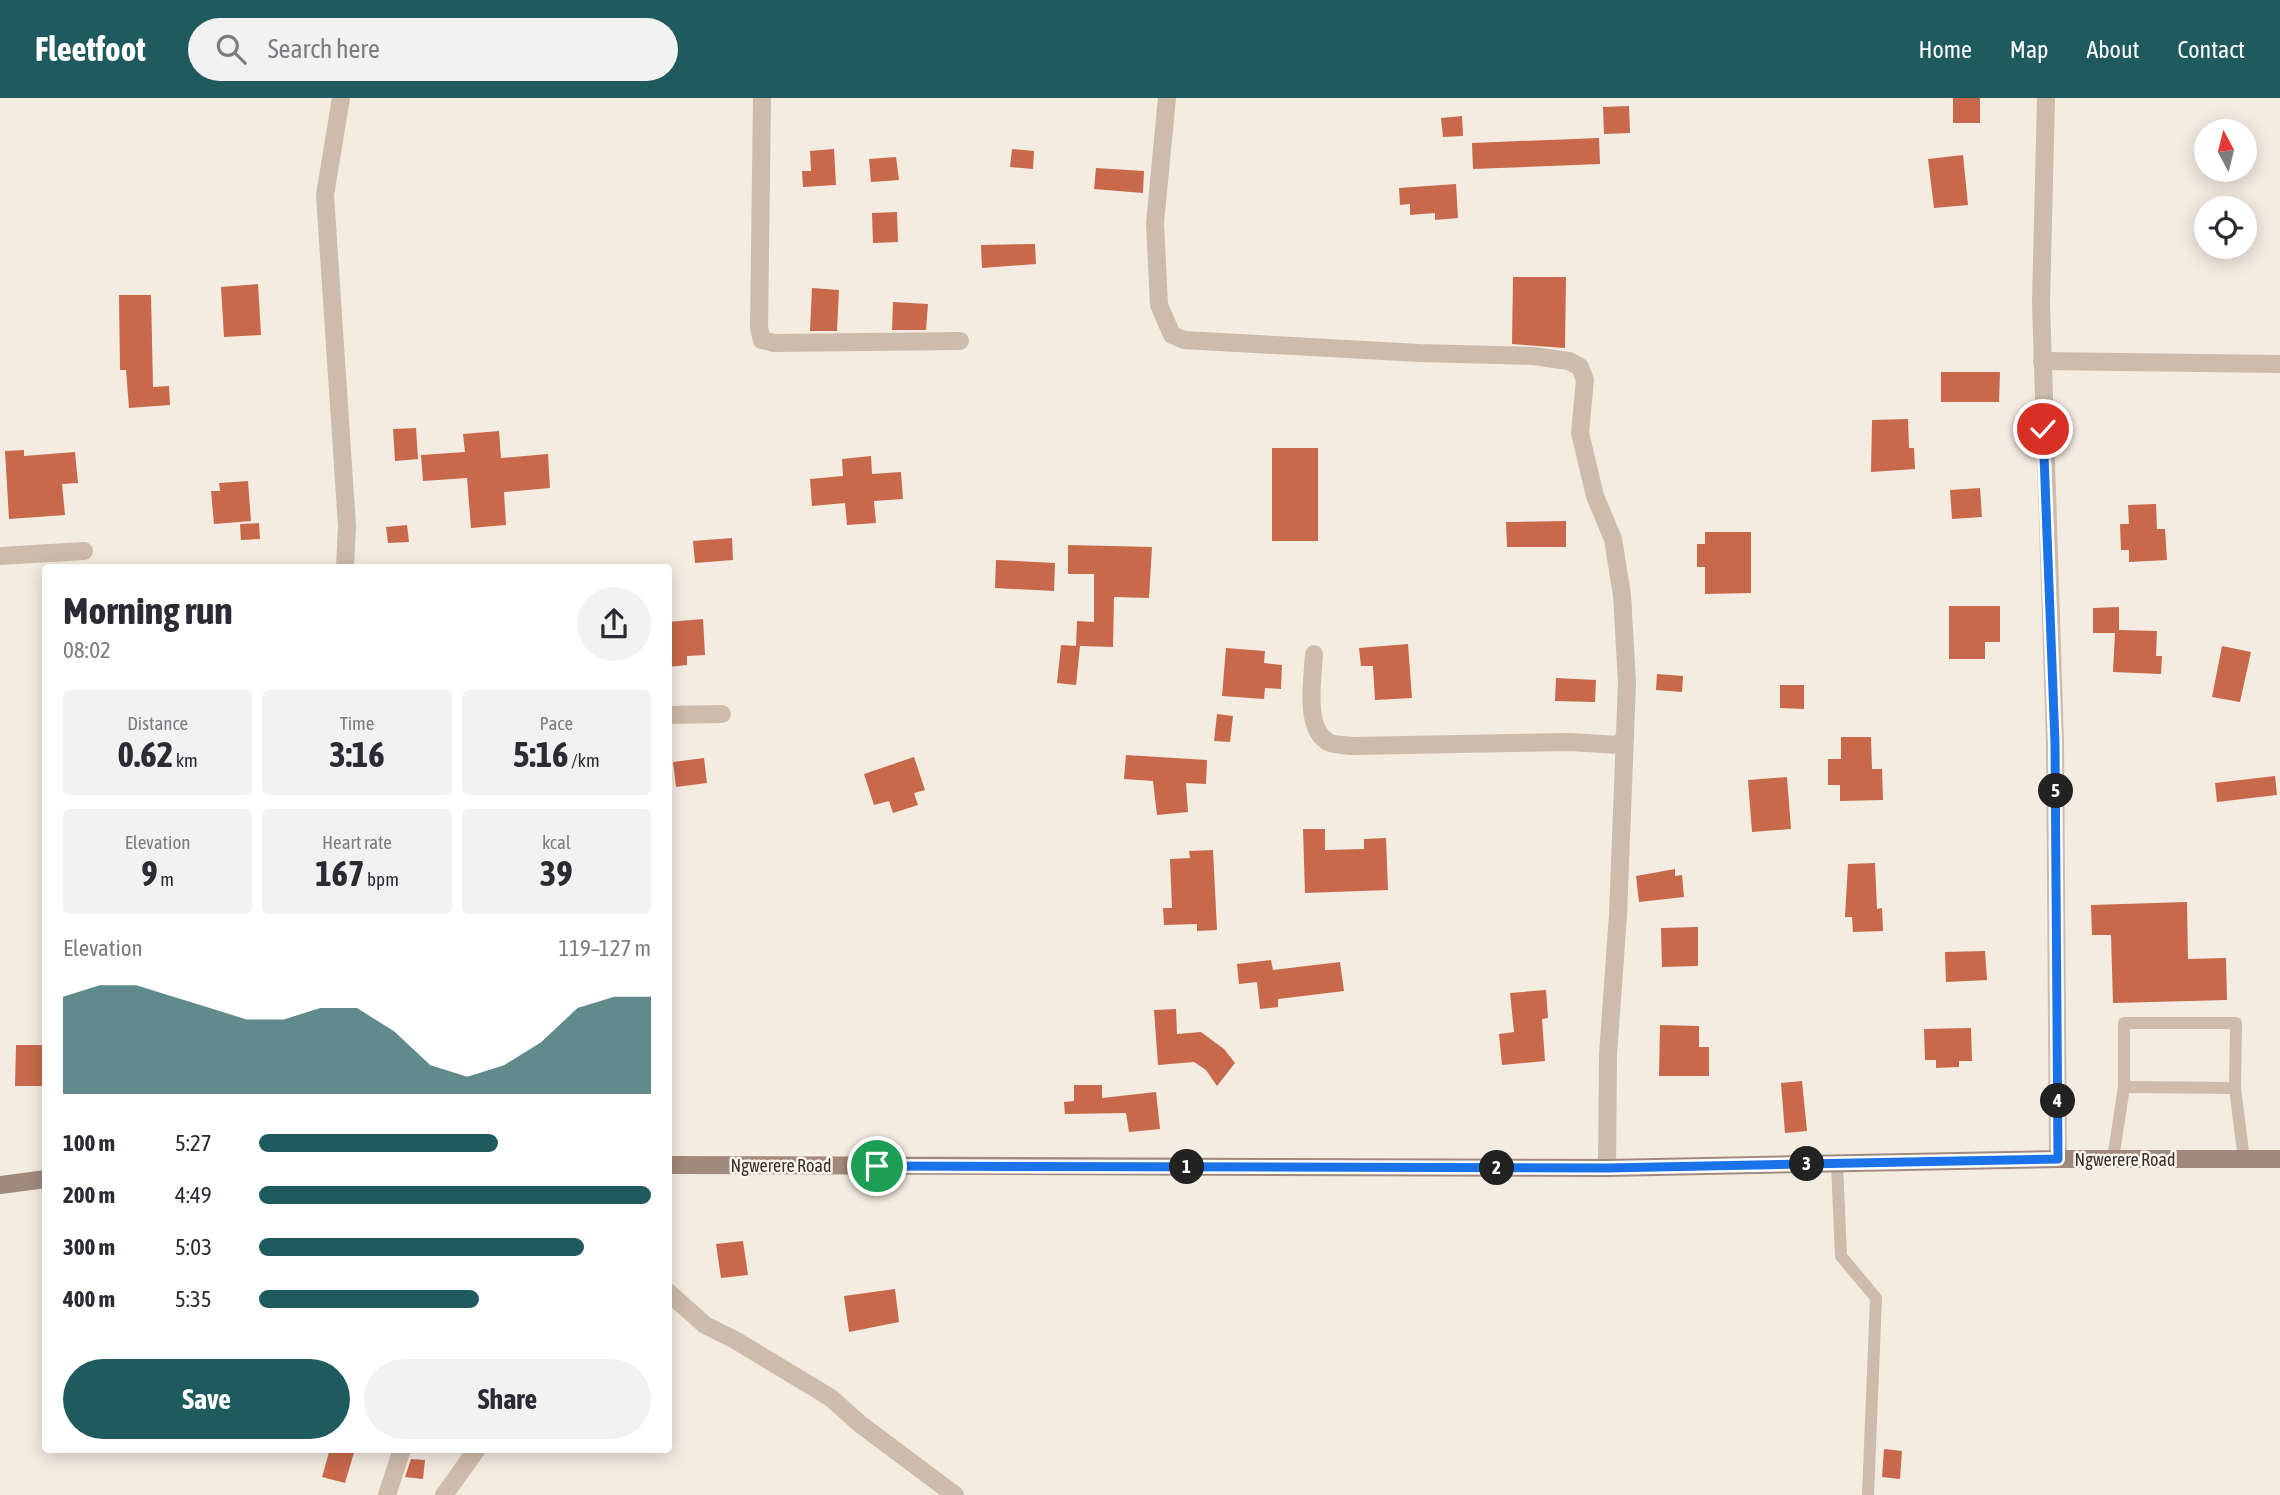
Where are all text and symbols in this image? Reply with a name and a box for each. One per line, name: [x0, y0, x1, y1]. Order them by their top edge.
search box: [188, 18, 678, 81]
text: Fleetfoot: [35, 30, 146, 68]
icon: search: [212, 30, 250, 68]
text: Search here: [268, 34, 380, 64]
text: Home: [1918, 36, 1972, 63]
text: Map: [2010, 36, 2048, 63]
text: About: [2086, 36, 2139, 63]
text: Contact: [2177, 36, 2245, 63]
north arrow: [2194, 119, 2258, 182]
map controls: [2194, 119, 2257, 259]
button: locate: [2194, 196, 2257, 259]
pin: [2013, 399, 2073, 459]
icon: check: [2024, 410, 2062, 448]
button: share: [577, 587, 651, 661]
text: Morning run: [63, 589, 233, 632]
text: 08:02: [63, 637, 111, 663]
text: Distance: [127, 712, 188, 734]
text: Time: [340, 712, 374, 734]
text: Pace: [540, 712, 573, 734]
text: 0.62: [118, 734, 173, 774]
text: 3:16: [329, 734, 385, 774]
text: 5:16: [513, 734, 569, 774]
text: km: [173, 749, 198, 771]
text: /km: [569, 749, 600, 771]
pin: 5: [2038, 774, 2074, 808]
text: 5: [2051, 779, 2060, 801]
text: Elevation: [125, 831, 191, 853]
text: Heart rate: [322, 831, 392, 853]
text: kcal: [542, 831, 571, 853]
text: 9: [141, 853, 158, 893]
text: 167: [315, 853, 365, 893]
text: 39: [540, 853, 573, 893]
text: m: [158, 868, 174, 890]
text: bpm: [365, 868, 399, 890]
text: Elevation: [63, 935, 143, 961]
text: 119–127 m: [558, 935, 651, 961]
pin: 4: [2040, 1084, 2076, 1118]
text: 4: [2053, 1089, 2062, 1111]
text: 100 m: [63, 1130, 115, 1156]
text: 5:27: [175, 1130, 212, 1156]
pin: [847, 1136, 907, 1196]
pin: 3: [1790, 1146, 1825, 1182]
icon: arrive: [858, 1147, 896, 1185]
street label: Ngwerere Road: [2075, 1149, 2175, 1170]
pin: 1: [1170, 1150, 1204, 1184]
pin: 2: [1480, 1150, 1514, 1186]
text: 3: [1802, 1152, 1811, 1174]
street label: Ngwerere Road: [731, 1155, 831, 1176]
text: 1: [1182, 1155, 1191, 1177]
text: 2: [1492, 1156, 1501, 1178]
text: 200 m: [63, 1182, 115, 1208]
text: 4:49: [175, 1182, 212, 1208]
text: 300 m: [63, 1234, 115, 1260]
text: 5:03: [175, 1234, 212, 1260]
text: 400 m: [63, 1286, 115, 1312]
text: 5:35: [175, 1286, 212, 1312]
button: Save: [63, 1359, 350, 1439]
button: Share: [364, 1359, 651, 1439]

